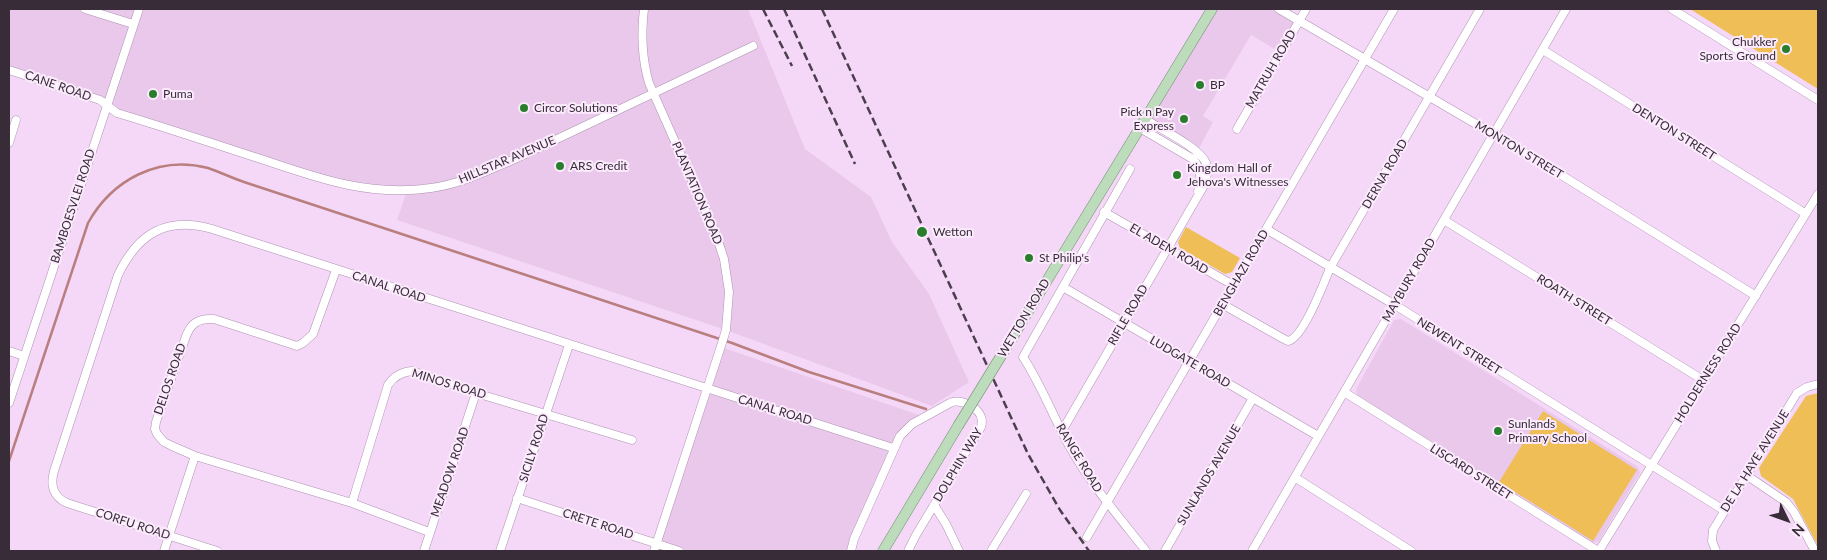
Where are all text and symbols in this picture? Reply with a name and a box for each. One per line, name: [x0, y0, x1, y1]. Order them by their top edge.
street label: MATRUH ROAD: [1243, 27, 1299, 111]
place label: Chukker Sports Ground: [1699, 35, 1776, 63]
marker: Chukker Sports Ground: [1780, 43, 1792, 55]
street label: CANE ROAD: [23, 68, 93, 104]
place label: BP: [1210, 78, 1225, 92]
marker: BP: [1194, 79, 1206, 91]
place label: Puma: [163, 87, 193, 101]
marker: Puma: [147, 88, 159, 100]
place label: Circor Solutions: [534, 101, 618, 115]
street label: DENTON STREET: [1630, 101, 1718, 163]
marker: Circor Solutions: [518, 102, 530, 114]
place label: Pick n Pay Express: [1120, 105, 1174, 133]
marker: Pick n Pay Express: [1178, 113, 1190, 125]
street label: MONTON STREET: [1472, 118, 1566, 182]
street label: HILLSTAR AVENUE: [456, 133, 558, 187]
street label: DERNA ROAD: [1359, 137, 1411, 211]
street label: PLANTATION ROAD: [669, 139, 725, 247]
street label: BAMBOESVLEI ROAD: [48, 147, 98, 265]
place label: ARS Credit: [570, 159, 628, 173]
marker: ARS Credit: [554, 160, 566, 172]
place label: Kingdom Hall of Jehova's Witnesses: [1187, 161, 1289, 189]
marker: Kingdom Hall of Jehova's Witnesses: [1171, 169, 1183, 181]
street label: EL ADEM ROAD: [1127, 221, 1211, 277]
marker: Wetton: [915, 225, 929, 239]
place label: Wetton: [933, 225, 973, 239]
street label: BENGHAZI ROAD: [1210, 227, 1272, 319]
street label: MAYBURY ROAD: [1379, 236, 1439, 324]
place label: St Philip's: [1039, 251, 1089, 265]
marker: St Philip's: [1023, 252, 1035, 264]
street label: CANAL ROAD: [350, 268, 428, 306]
street label: ROATH STREET: [1534, 271, 1614, 329]
street label: WETTON ROAD: [995, 276, 1053, 360]
street label: RIFLE ROAD: [1105, 282, 1151, 348]
street label: NEWENT STREET: [1414, 314, 1504, 378]
street label: HOLDERNESS ROAD: [1671, 321, 1745, 425]
street label: LUDGATE ROAD: [1147, 333, 1233, 391]
street label: DELOS ROAD: [151, 341, 189, 417]
street label: MINOS ROAD: [410, 366, 488, 402]
street label: CANAL ROAD: [736, 392, 814, 428]
street label: DE LA HAYE AVENUE: [1718, 407, 1792, 515]
street label: SICILY ROAD: [516, 412, 552, 484]
place label: Sunlands Primary School: [1508, 417, 1587, 445]
street label: RANGE ROAD: [1053, 421, 1105, 495]
street label: SUNLANDS AVENUE: [1174, 422, 1244, 528]
street label: MEADOW ROAD: [428, 425, 472, 519]
street label: DOLPHIN WAY: [930, 425, 986, 505]
marker: Sunlands Primary School: [1492, 425, 1504, 437]
street label: LISCARD STREET: [1427, 441, 1515, 503]
north arrow: [1762, 495, 1812, 545]
street label: CORFU ROAD: [94, 505, 172, 543]
street label: CRETE ROAD: [561, 506, 635, 542]
text: N: [1789, 521, 1808, 540]

